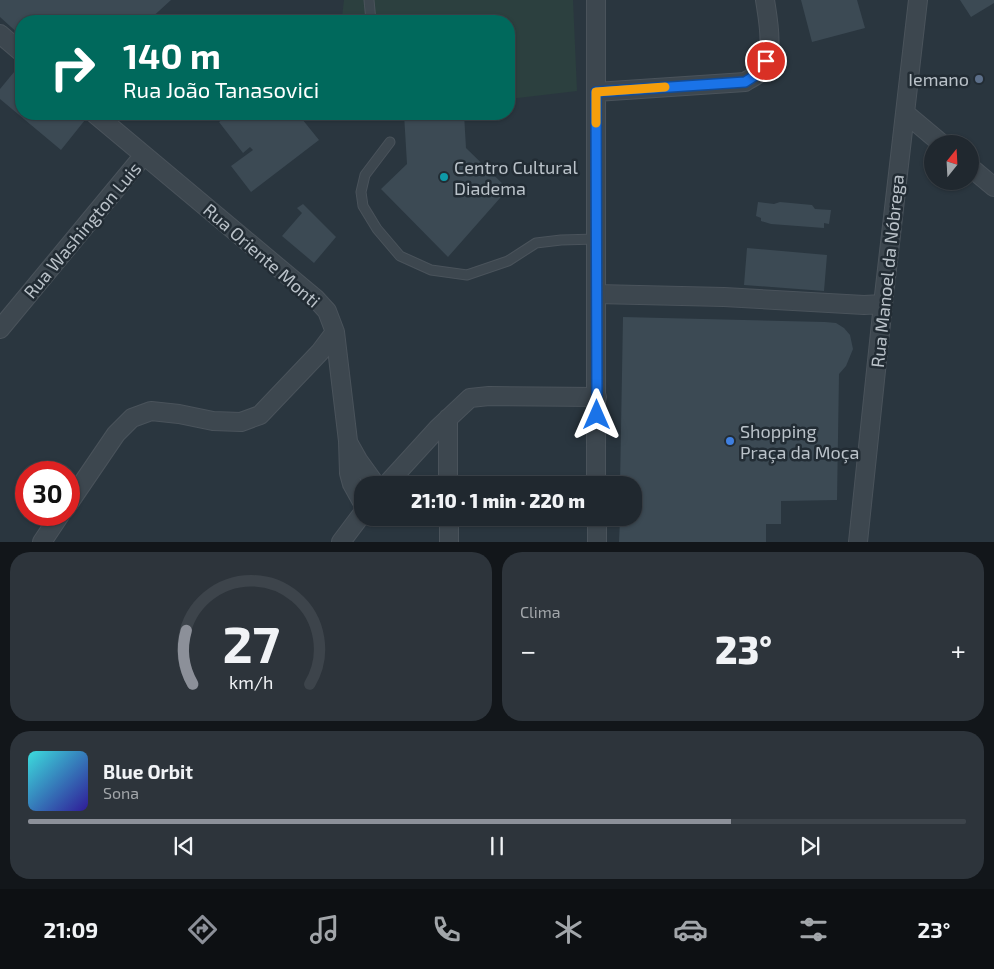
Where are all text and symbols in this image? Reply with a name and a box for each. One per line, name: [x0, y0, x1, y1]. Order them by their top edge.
text: 140 m: [123, 34, 221, 76]
icon: right: [40, 35, 105, 100]
pin: [745, 40, 787, 82]
icon: arrive: [752, 47, 780, 75]
place label: Iemano: [908, 68, 969, 90]
marker: Iemano: [973, 73, 985, 85]
text: Rua João Tanasovici: [123, 76, 319, 102]
north arrow: [924, 135, 979, 190]
map controls: [924, 135, 979, 190]
place label: Centro Cultural Diadema: [454, 156, 578, 199]
street label: Rua Washington Luis: [19, 157, 145, 303]
marker: Centro Cultural Diadema: [438, 171, 450, 183]
street label: Rua Manoel da Nóbrega: [866, 173, 908, 369]
street label: Rua Oriente Monti: [199, 198, 325, 312]
position arrow: [570, 388, 622, 440]
place label: Shopping Praça da Moça: [740, 420, 859, 464]
marker: Shopping Praça da Moça: [724, 435, 736, 447]
speed limit sign: 30: [15, 461, 80, 526]
text: 21:10 · 1 min · 220 m: [411, 489, 585, 512]
text: Clima: [520, 602, 561, 621]
text: 27: [222, 611, 280, 673]
text: 23°: [715, 626, 772, 672]
text: −: [520, 633, 536, 667]
text: +: [951, 633, 966, 667]
text: km/h: [229, 671, 273, 693]
text: Blue Orbit: [103, 760, 193, 783]
text: Sona: [103, 783, 139, 802]
icon: previous: [170, 832, 198, 860]
icon: pause: [483, 832, 511, 860]
icon: next: [796, 832, 824, 860]
icon: directions: [185, 912, 220, 947]
icon: music: [307, 912, 342, 947]
icon: phone: [429, 912, 464, 947]
icon: climate: [551, 912, 586, 947]
icon: car: [673, 912, 708, 947]
icon: filters: [796, 912, 831, 947]
text: 21:09: [44, 916, 98, 942]
text: 23°: [918, 916, 950, 942]

